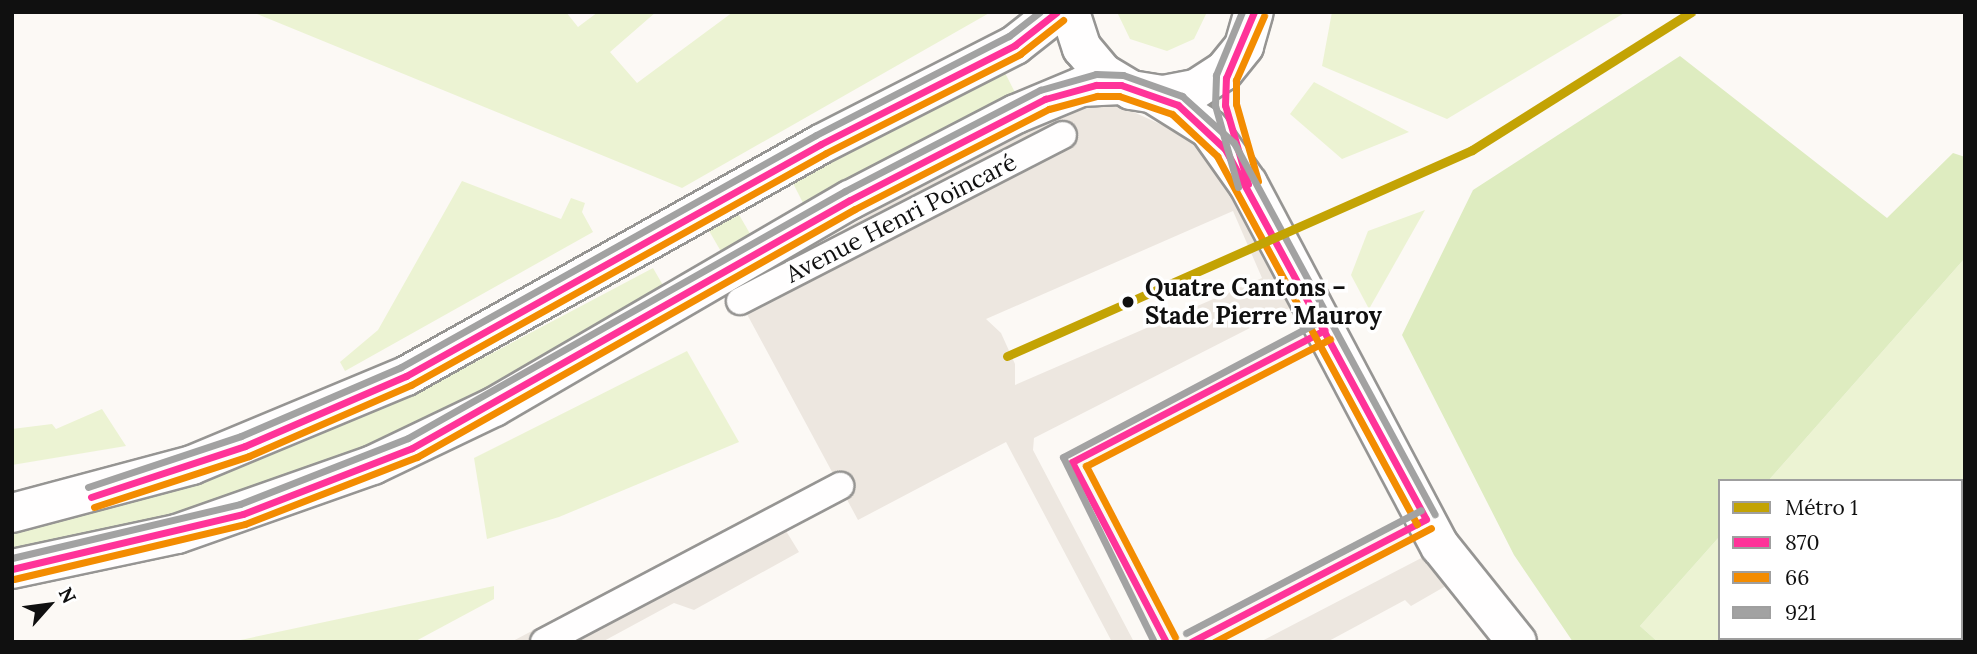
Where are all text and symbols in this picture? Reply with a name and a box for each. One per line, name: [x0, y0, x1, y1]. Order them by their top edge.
street label: Avenue Henri Poincaré: [781, 147, 1021, 289]
place label: Quatre Cantons – Stade Pierre Mauroy: [1145, 274, 1382, 330]
marker: Quatre Cantons – Stade Pierre Mauroy: [1117, 291, 1139, 313]
legend: [1718, 479, 1963, 640]
text: Métro 1: [1785, 494, 1858, 521]
text: 870: [1785, 529, 1820, 556]
text: 66: [1785, 564, 1809, 591]
north arrow: [14, 570, 84, 640]
text: N: [53, 583, 82, 607]
text: 921: [1785, 599, 1816, 626]

